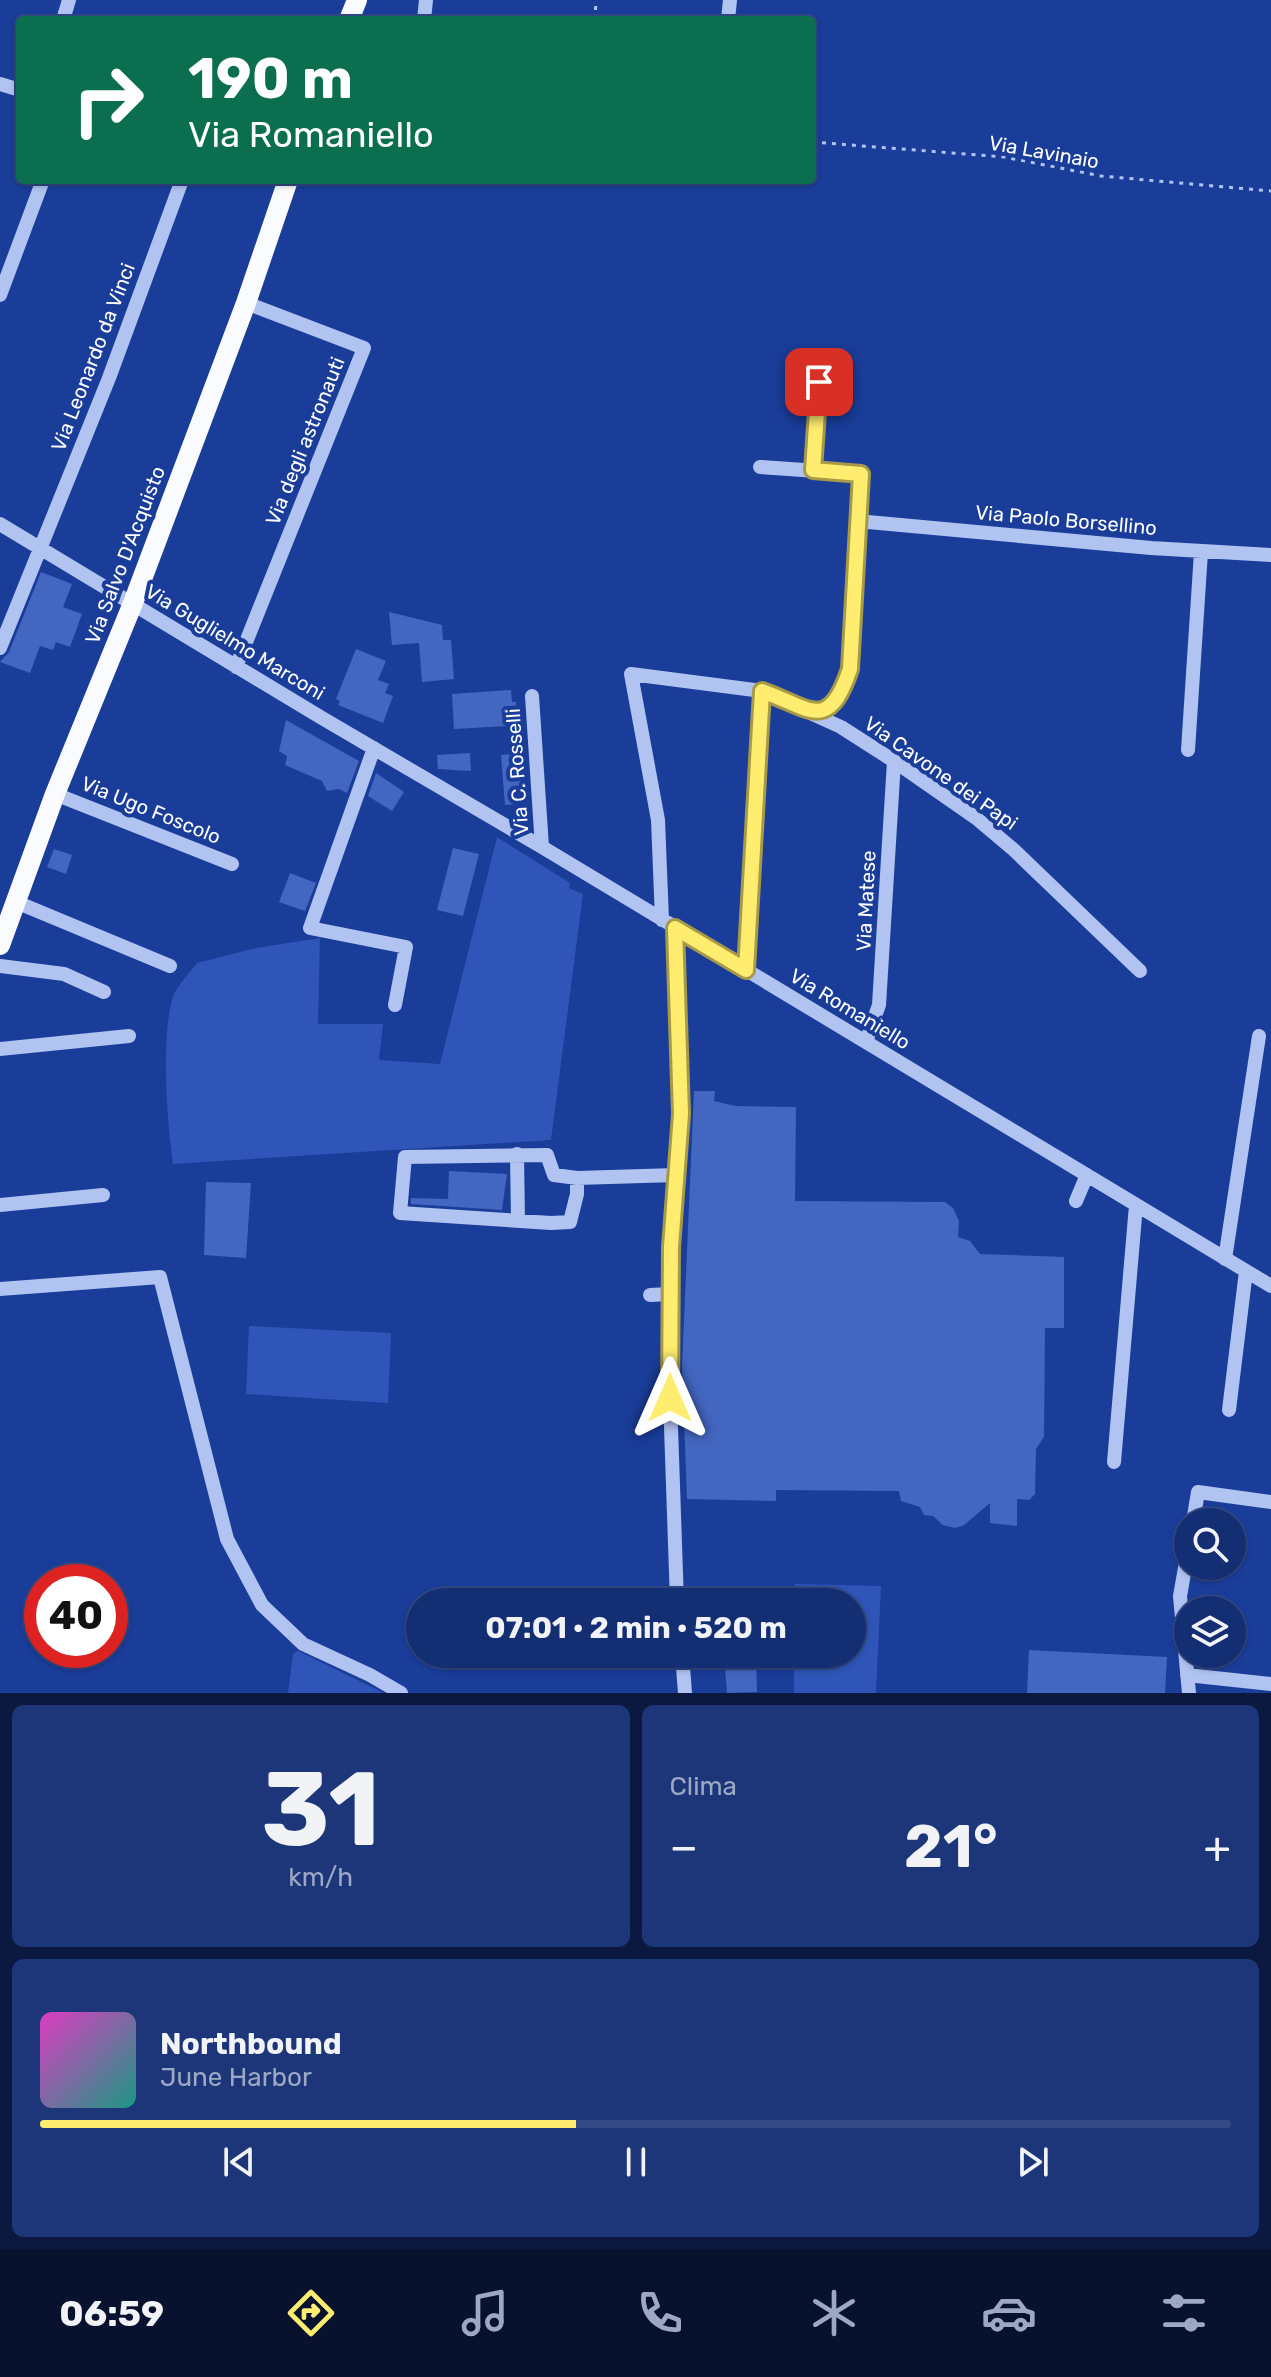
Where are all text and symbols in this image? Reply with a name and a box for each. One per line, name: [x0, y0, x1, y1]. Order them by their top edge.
text: 190 m: [188, 46, 353, 112]
icon: right: [56, 48, 160, 152]
text: Via Romaniello: [188, 113, 434, 156]
street label: Via Lavinaio: [987, 131, 1101, 173]
street label: Via Leonardo da Vinci: [46, 260, 140, 454]
pin: [785, 348, 853, 416]
street label: Via degli astronauti: [260, 353, 350, 529]
icon: arrive: [797, 360, 841, 404]
street label: Via Salvo D'Acquisto: [80, 463, 170, 647]
street label: Via Paolo Borsellino: [974, 500, 1158, 540]
street label: Via Guglielmo Marconi: [141, 579, 329, 705]
street label: Via C. Rosselli: [501, 708, 533, 836]
street label: Via Cavone dei Papi: [860, 711, 1022, 835]
street label: Via Ugo Foscolo: [78, 771, 224, 849]
street label: Via Matese: [851, 850, 881, 952]
street label: Via Romaniello: [785, 964, 915, 1054]
position arrow: [628, 1356, 712, 1440]
map controls: [1174, 1508, 1246, 1668]
button: search: [1174, 1508, 1246, 1580]
speed limit sign: 40: [24, 1564, 128, 1668]
button: layers: [1174, 1596, 1246, 1668]
text: 07:01 · 2 min · 520 m: [485, 1610, 787, 1646]
text: 31: [261, 1748, 380, 1871]
text: Clima: [670, 1771, 737, 1802]
text: 21°: [904, 1811, 998, 1882]
text: −: [670, 1821, 698, 1873]
text: +: [1204, 1821, 1231, 1873]
text: km/h: [288, 1862, 353, 1893]
text: Northbound: [160, 2026, 342, 2062]
text: June Harbor: [160, 2062, 312, 2093]
icon: previous: [217, 2140, 261, 2184]
icon: pause: [614, 2140, 658, 2184]
icon: next: [1011, 2140, 1055, 2184]
icon: directions: [283, 2285, 339, 2341]
icon: music: [457, 2285, 513, 2341]
icon: phone: [632, 2285, 688, 2341]
icon: climate: [806, 2285, 862, 2341]
icon: car: [981, 2285, 1037, 2341]
icon: filters: [1156, 2285, 1212, 2341]
text: 06:59: [59, 2292, 164, 2335]

